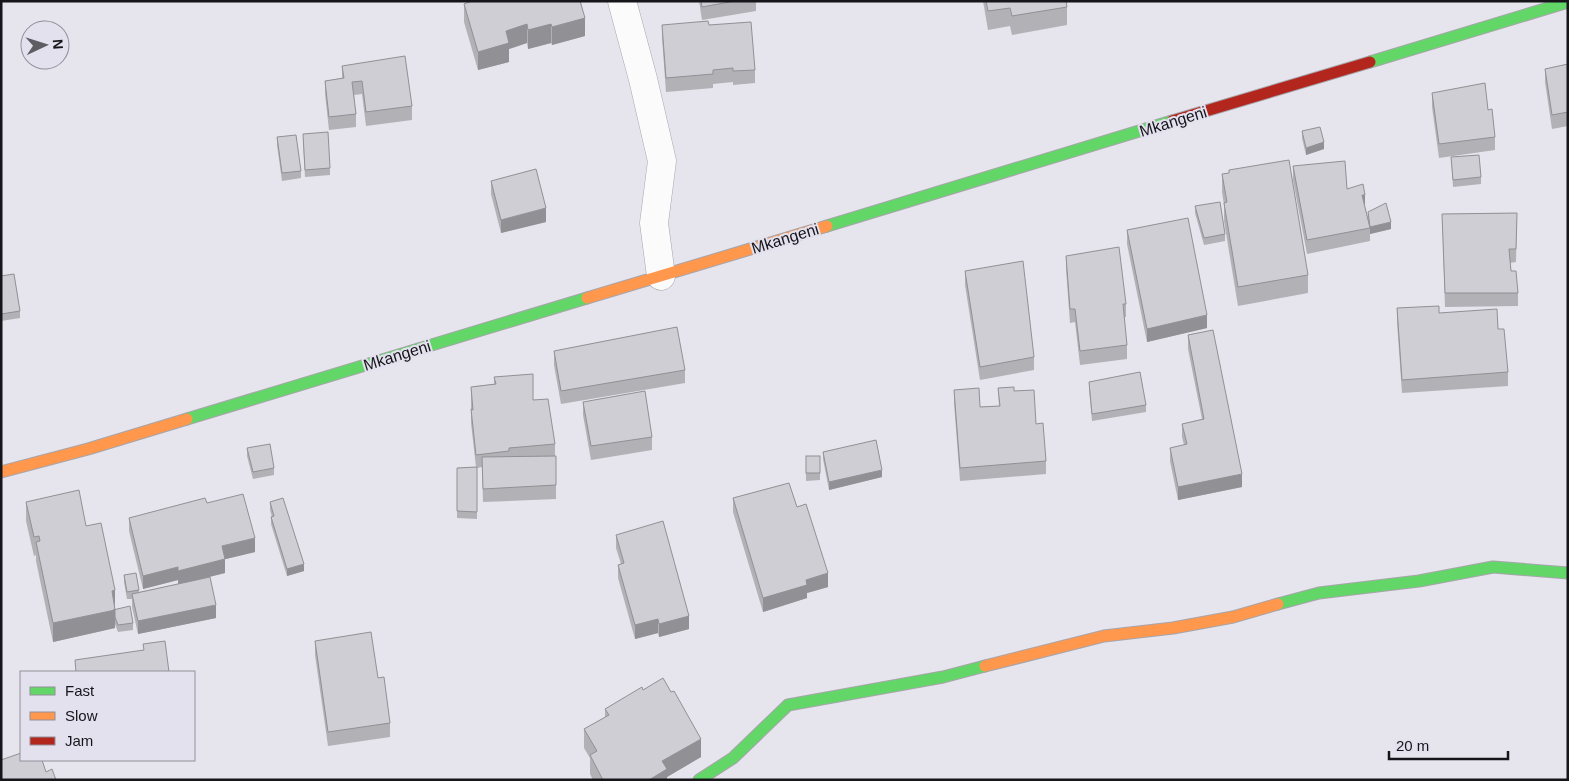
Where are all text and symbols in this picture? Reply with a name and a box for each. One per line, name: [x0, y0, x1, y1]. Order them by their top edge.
north arrow: [20, 20, 70, 70]
text: N: [50, 38, 66, 50]
street label: Mkangeni: [1137, 103, 1209, 140]
street label: Mkangeni: [749, 220, 821, 257]
street label: Mkangeni: [361, 337, 433, 374]
legend: [20, 671, 195, 761]
text: Fast: [65, 682, 95, 699]
text: Slow: [65, 707, 98, 724]
scale bar: [1389, 728, 1508, 760]
text: Jam: [65, 732, 93, 749]
text: 20 m: [1396, 737, 1429, 754]

